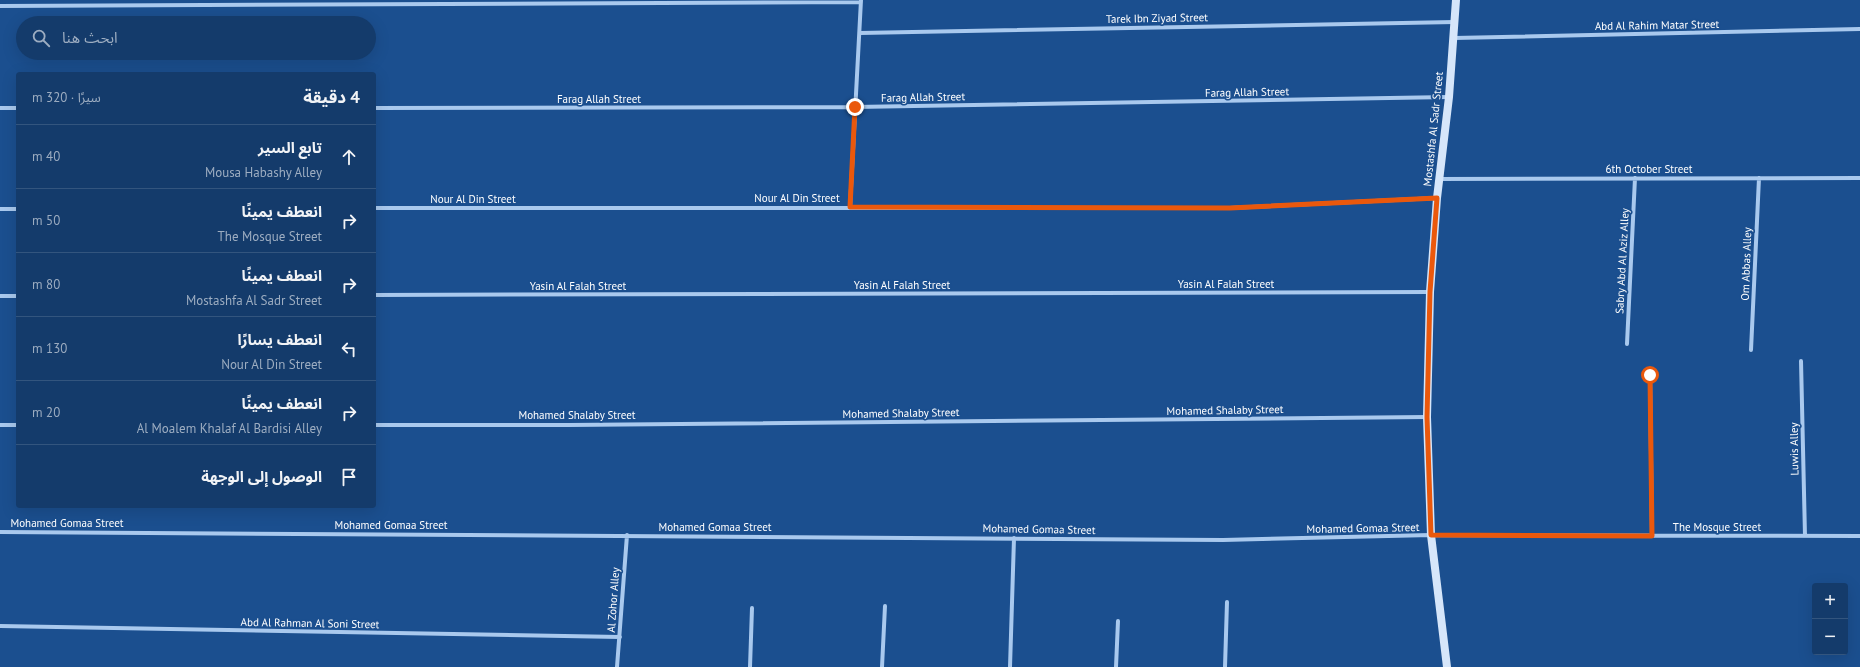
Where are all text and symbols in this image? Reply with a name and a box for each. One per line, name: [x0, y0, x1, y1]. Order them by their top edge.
street label: Tarek Ibn Ziyad Street: [1106, 10, 1208, 26]
search box: [16, 16, 376, 60]
street label: Abd Al Rahim Matar Street: [1595, 17, 1720, 33]
icon: search: [30, 27, 52, 49]
text: ابحث هنا: [62, 28, 118, 47]
street label: Mostashfa Al Sadr Street: [1420, 71, 1446, 187]
street label: Farag Allah Street: [1205, 84, 1289, 100]
text: 4 دقيقة: [303, 86, 360, 108]
text: سيرًا · 320 m: [32, 89, 101, 106]
street label: Farag Allah Street: [881, 89, 965, 105]
street label: Farag Allah Street: [557, 92, 641, 106]
route end: [846, 98, 864, 116]
text: تابع السير: [258, 138, 322, 157]
icon: ahead: [338, 146, 360, 168]
text: 40 m: [32, 148, 60, 165]
street label: 6th October Street: [1606, 162, 1693, 176]
text: Mousa Habashy Alley: [205, 164, 322, 181]
street label: Nour Al Din Street: [754, 191, 840, 205]
street label: Nour Al Din Street: [430, 192, 516, 206]
text: انعطف يمينًا: [242, 202, 322, 221]
street label: Sabry Abd Al Aziz Alley: [1612, 207, 1632, 314]
icon: right: [338, 210, 360, 232]
text: 50 m: [32, 212, 60, 229]
street label: Om Abbas Alley: [1738, 226, 1754, 301]
text: The Mosque Street: [218, 228, 322, 245]
text: انعطف يمينًا: [242, 266, 322, 285]
icon: right: [338, 274, 360, 296]
text: 80 m: [32, 276, 60, 293]
street label: Yasin Al Falah Street: [1178, 277, 1274, 291]
street label: Yasin Al Falah Street: [854, 278, 950, 292]
street label: Yasin Al Falah Street: [530, 279, 626, 293]
text: Mostashfa Al Sadr Street: [186, 292, 322, 309]
text: انعطف يسارًا: [238, 330, 322, 349]
icon: left: [338, 338, 360, 360]
text: 130 m: [32, 340, 67, 357]
text: Nour Al Din Street: [221, 356, 322, 373]
route start: [1641, 366, 1659, 384]
text: انعطف يمينًا: [242, 394, 322, 413]
icon: right: [338, 402, 360, 424]
street label: Mohamed Shalaby Street: [1166, 402, 1284, 418]
text: 20 m: [32, 404, 60, 421]
street label: Mohamed Shalaby Street: [842, 405, 960, 421]
street label: Mohamed Shalaby Street: [519, 408, 636, 422]
text: Al Moalem Khalaf Al Bardisi Alley: [137, 420, 322, 437]
street label: Luwis Alley: [1787, 422, 1801, 476]
icon: arrive: [338, 466, 360, 488]
text: الوصول إلى الوجهة: [201, 467, 322, 486]
street label: Mohamed Gomaa Street: [11, 516, 124, 530]
street label: Mohamed Gomaa Street: [335, 518, 448, 532]
street label: Mohamed Gomaa Street: [659, 520, 772, 534]
street label: Mohamed Gomaa Street: [1306, 520, 1420, 536]
street label: The Mosque Street: [1673, 520, 1761, 534]
street label: Mohamed Gomaa Street: [982, 521, 1096, 537]
street label: Al Zohor Alley: [604, 566, 622, 633]
map controls: [1812, 583, 1848, 655]
button: +: [1812, 583, 1848, 619]
street label: Abd Al Rahman Al Soni Street: [241, 615, 380, 631]
button: −: [1812, 619, 1848, 655]

